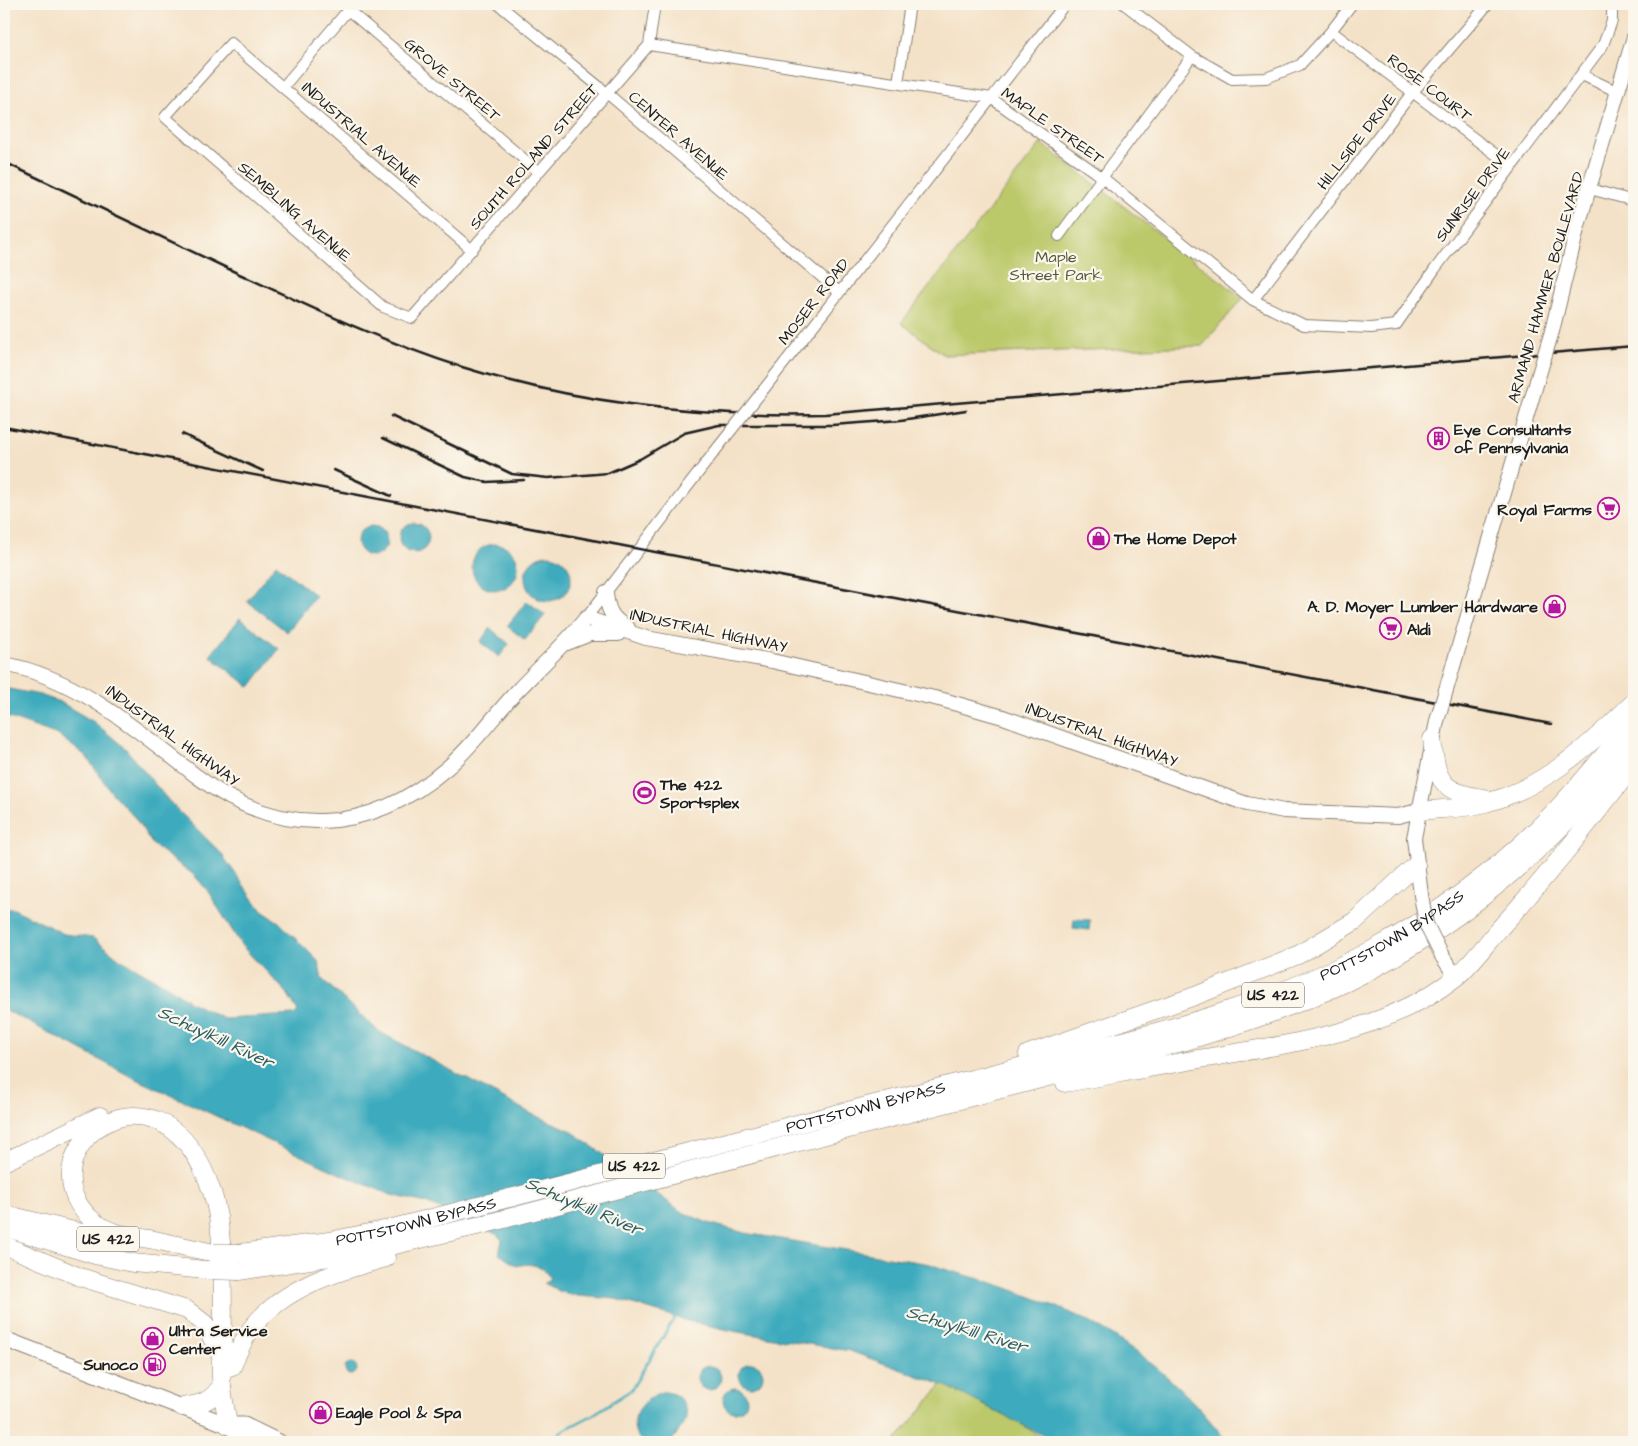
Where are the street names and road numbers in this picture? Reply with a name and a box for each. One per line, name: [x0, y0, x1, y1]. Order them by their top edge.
street label: GROVE STREET: [399, 33, 505, 127]
street label: ROSE COURT: [1383, 49, 1476, 127]
street label: INDUSTRIAL AVENUE: [297, 77, 426, 193]
street label: SOUTH ROLAND STREET: [464, 79, 603, 234]
street label: MAPLE STREET: [996, 82, 1108, 170]
street label: CENTER AVENUE: [623, 86, 734, 186]
street label: HILLSIDE DRIVE: [1312, 88, 1402, 194]
street label: SUNRISE DRIVE: [1430, 142, 1516, 246]
street label: SEMBLING AVENUE: [233, 156, 356, 268]
street label: ARMAND HAMMER BOULEVARD: [1502, 169, 1590, 405]
street label: MOSER ROAD: [773, 254, 855, 349]
street label: INDUSTRIAL HIGHWAY: [628, 604, 790, 659]
street label: INDUSTRIAL HIGHWAY: [101, 680, 244, 792]
street label: INDUSTRIAL HIGHWAY: [1023, 697, 1181, 773]
street label: POTTSTOWN BYPASS: [1316, 885, 1469, 986]
road number: US 422: [1242, 982, 1304, 1008]
street label: POTTSTOWN BYPASS: [784, 1076, 948, 1139]
road number: US 422: [603, 1154, 665, 1178]
street label: POTTSTOWN BYPASS: [334, 1192, 499, 1251]
road number: US 422: [77, 1226, 139, 1252]

